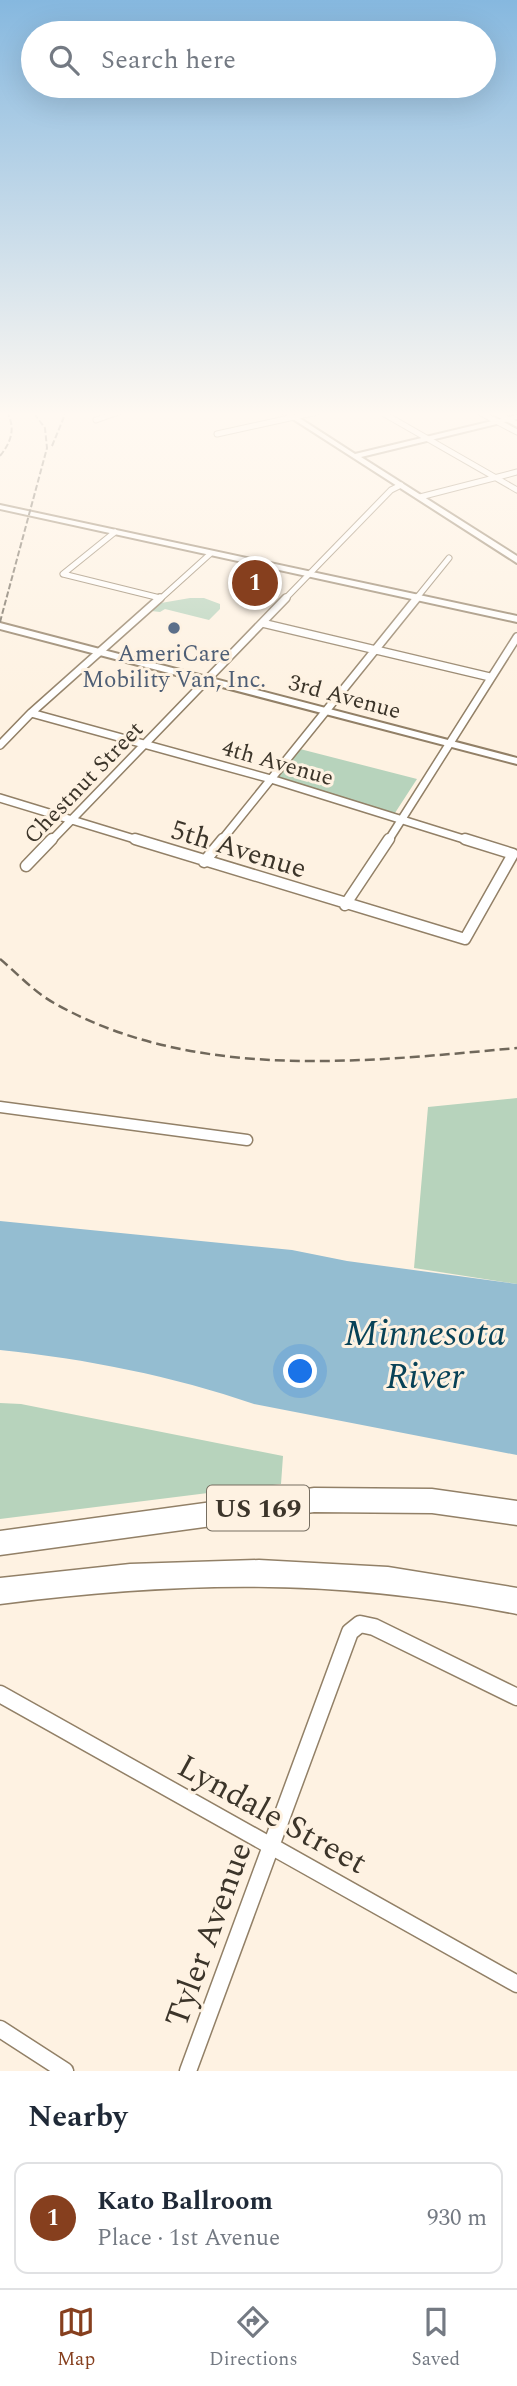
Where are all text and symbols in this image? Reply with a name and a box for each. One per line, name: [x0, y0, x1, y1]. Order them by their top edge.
search box: [21, 21, 496, 98]
text: Search here: [101, 40, 236, 80]
icon: search: [45, 41, 83, 79]
pin: 1: [232, 557, 278, 609]
marker: AmeriCare Mobility Van, Inc.: [166, 620, 182, 636]
place label: AmeriCare Mobility Van, Inc.: [82, 637, 266, 698]
street label: 3rd Avenue: [284, 666, 405, 729]
street label: Chestnut Street: [16, 713, 152, 853]
street label: 4th Avenue: [218, 731, 338, 796]
street label: 5th Avenue: [166, 808, 312, 890]
water label: Minnesota River: [344, 1306, 506, 1405]
your location: [283, 1354, 317, 1388]
road number: US 169: [207, 1485, 309, 1530]
street label: Lyndale Street: [168, 1742, 376, 1888]
street label: Tyler Avenue: [152, 1835, 266, 2034]
text: Nearby: [28, 2094, 127, 2140]
text: Kato Ballroom: [97, 2181, 273, 2221]
text: 1: [47, 2201, 59, 2236]
text: 930 m: [427, 2201, 487, 2236]
text: Place · 1st Avenue: [97, 2221, 280, 2256]
tab: Map: [57, 2303, 95, 2374]
tab: Directions: [209, 2303, 298, 2374]
tab: Saved: [411, 2303, 460, 2374]

